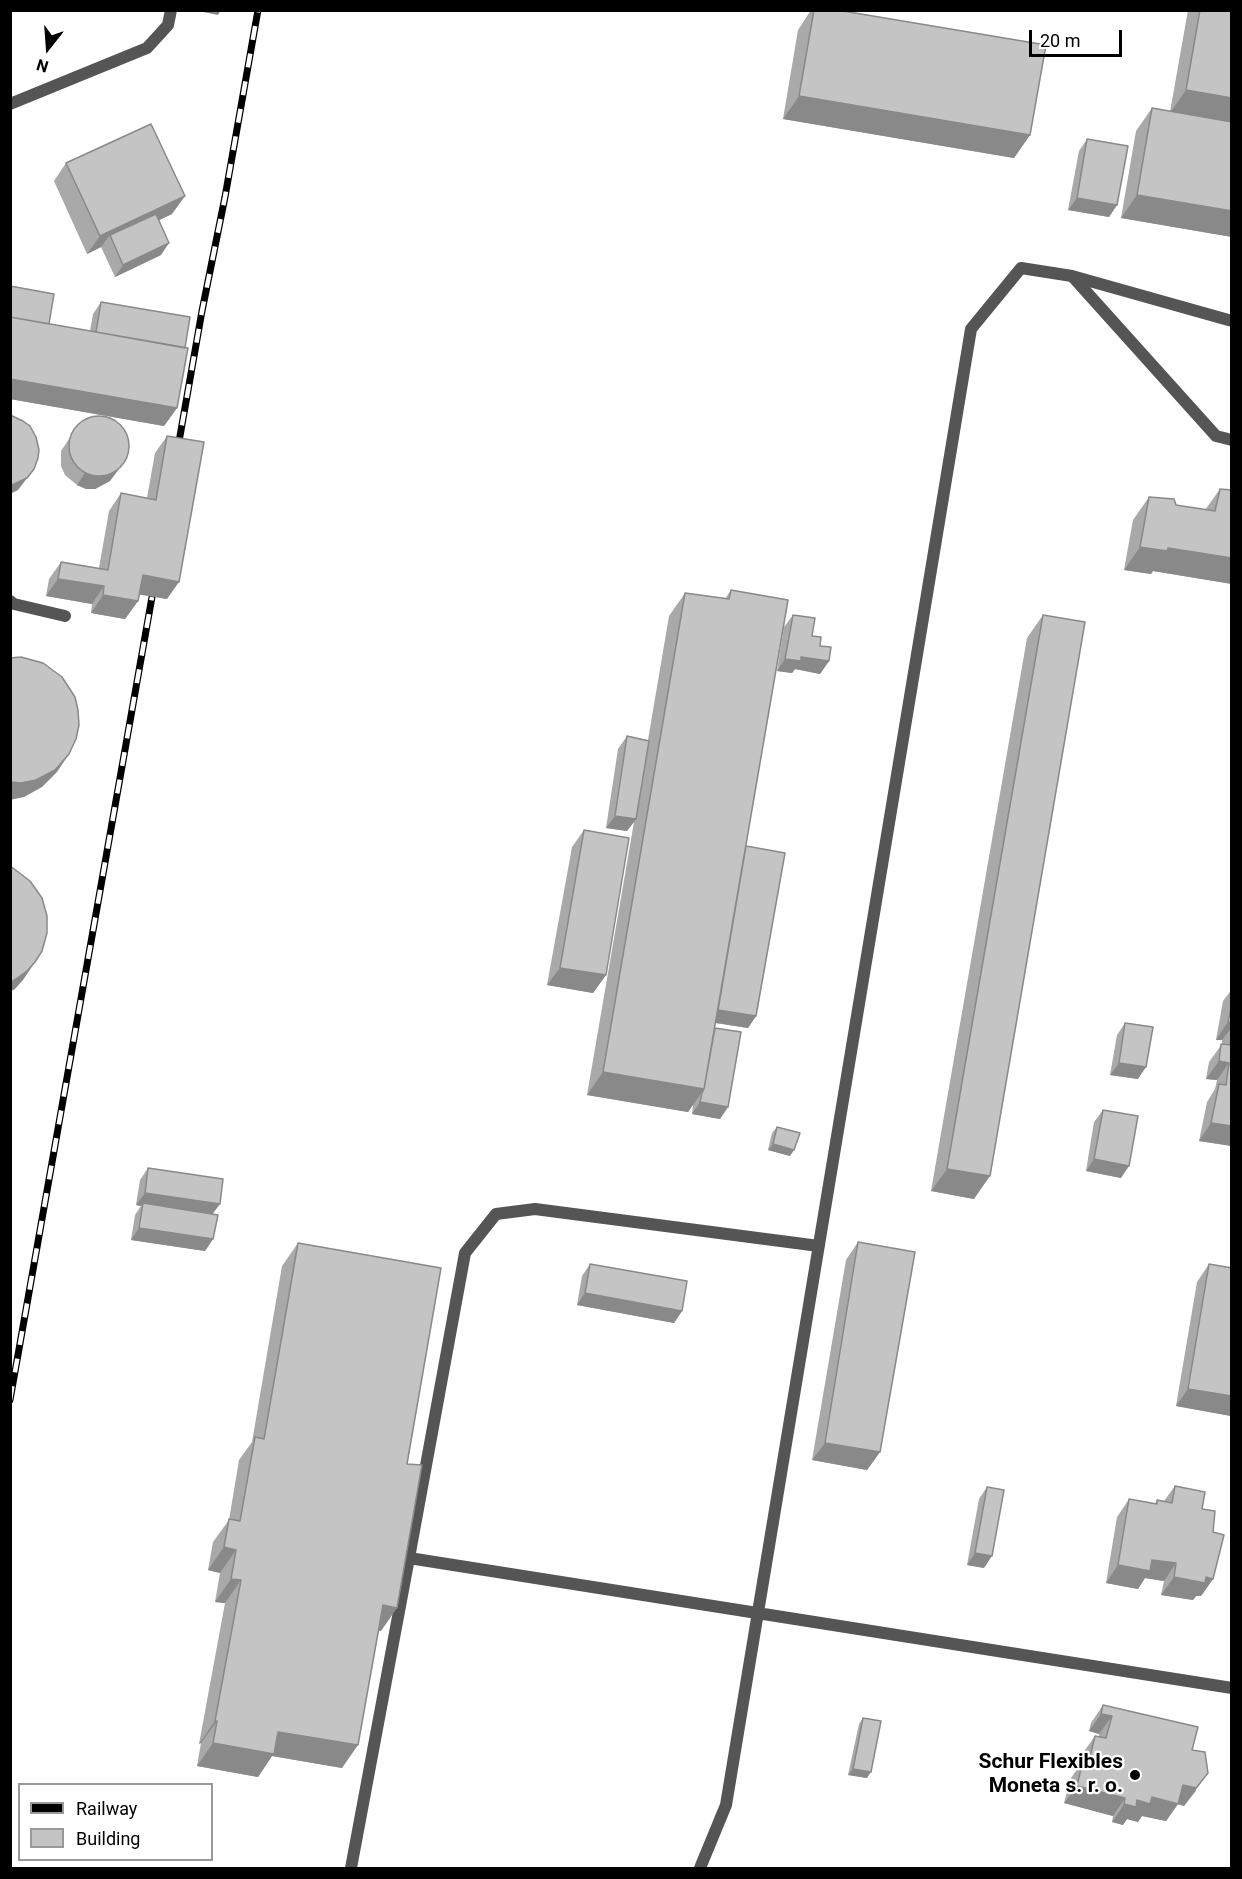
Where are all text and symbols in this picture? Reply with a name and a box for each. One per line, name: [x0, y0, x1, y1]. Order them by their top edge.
north arrow: [18, 18, 78, 78]
scale bar: [1032, 18, 1125, 56]
text: 20 m: [1040, 30, 1080, 51]
text: N: [34, 55, 51, 76]
place label: Schur Flexibles Moneta s. r. o.: [979, 1750, 1123, 1800]
marker: Schur Flexibles Moneta s. r. o.: [1128, 1768, 1142, 1782]
legend: [18, 1783, 213, 1861]
text: Railway: [76, 1798, 137, 1819]
text: Building: [76, 1828, 140, 1849]

